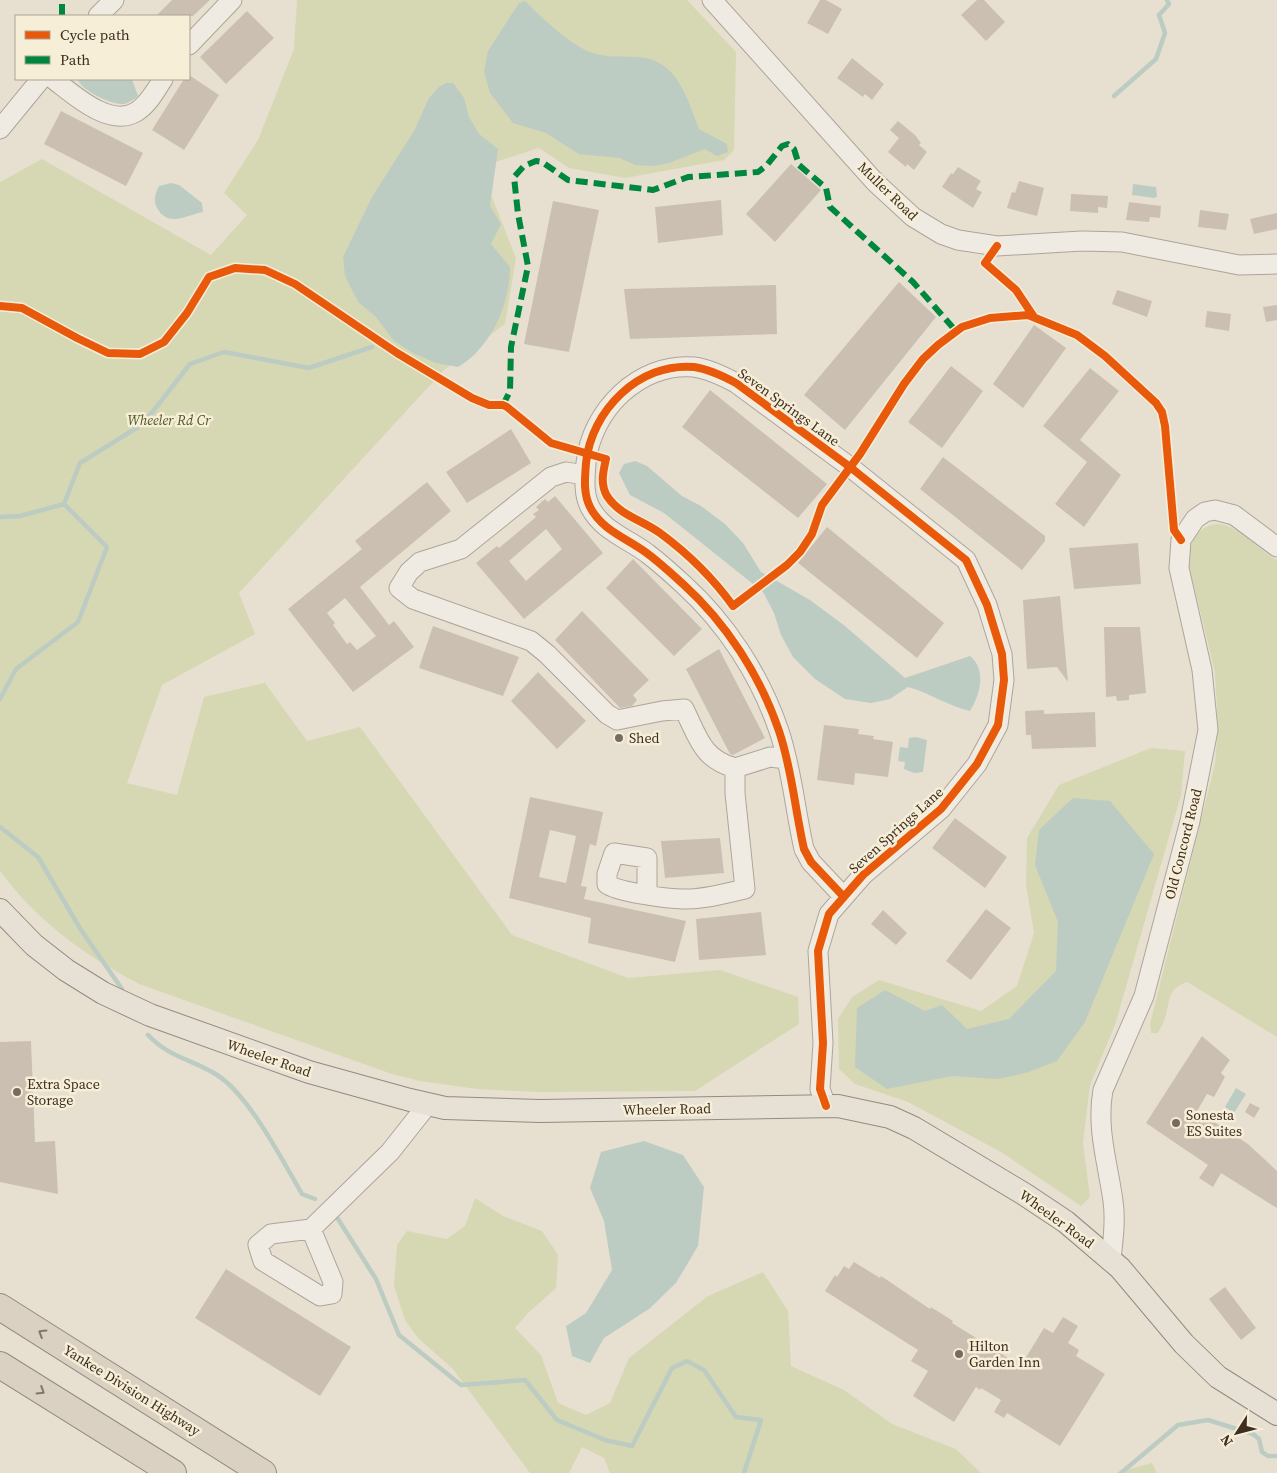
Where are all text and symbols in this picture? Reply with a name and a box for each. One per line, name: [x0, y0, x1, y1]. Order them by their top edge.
legend: [15, 15, 190, 80]
text: Cycle path: [60, 24, 130, 45]
text: Path: [60, 49, 90, 70]
street label: Muller Road: [853, 157, 923, 225]
street label: Seven Springs Lane: [734, 363, 844, 451]
park label: Wheeler Rd Cr: [127, 410, 211, 430]
place label: Shed: [629, 728, 660, 748]
marker: Shed: [613, 732, 625, 744]
street label: Seven Springs Lane: [844, 782, 948, 878]
street label: Old Concord Road: [1160, 786, 1206, 901]
street label: Wheeler Road: [224, 1034, 314, 1082]
place label: Extra Space Storage: [27, 1074, 100, 1110]
marker: Extra Space Storage: [11, 1086, 23, 1098]
street label: Wheeler Road: [623, 1098, 711, 1120]
place label: Sonesta ES Suites: [1186, 1105, 1242, 1141]
marker: Sonesta ES Suites: [1170, 1117, 1182, 1129]
street label: Wheeler Road: [1015, 1185, 1099, 1253]
one-way arrow: [39, 1329, 48, 1339]
place label: Hilton Garden Inn: [969, 1336, 1041, 1372]
street label: Yankee Division Highway: [60, 1340, 205, 1441]
marker: Hilton Garden Inn: [953, 1348, 965, 1360]
one-way arrow: [36, 1385, 45, 1394]
north arrow: [1212, 1408, 1262, 1458]
text: N: [1215, 1431, 1238, 1451]

